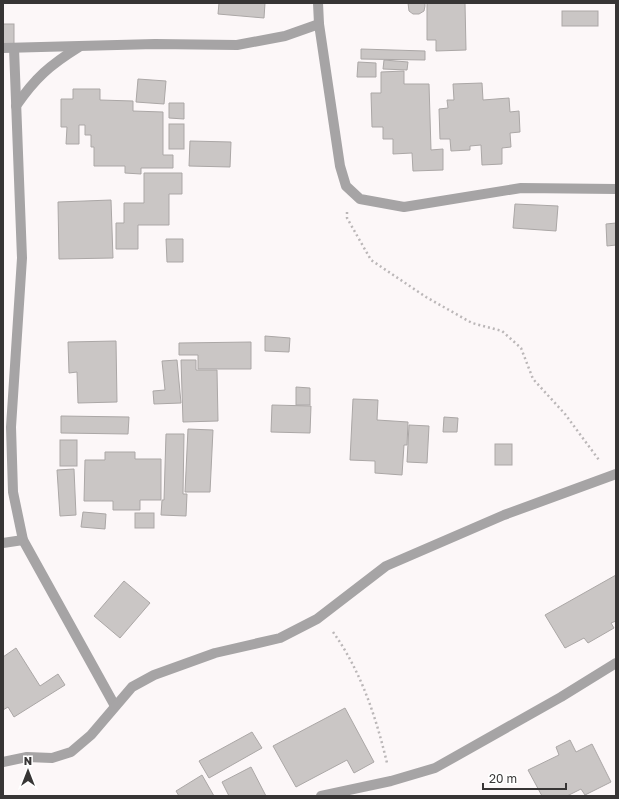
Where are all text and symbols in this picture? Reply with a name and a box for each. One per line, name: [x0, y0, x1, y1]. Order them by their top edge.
north arrow: [8, 751, 48, 791]
text: N: [24, 754, 32, 767]
scale bar: [483, 765, 566, 791]
text: 20 m: [489, 771, 517, 786]

